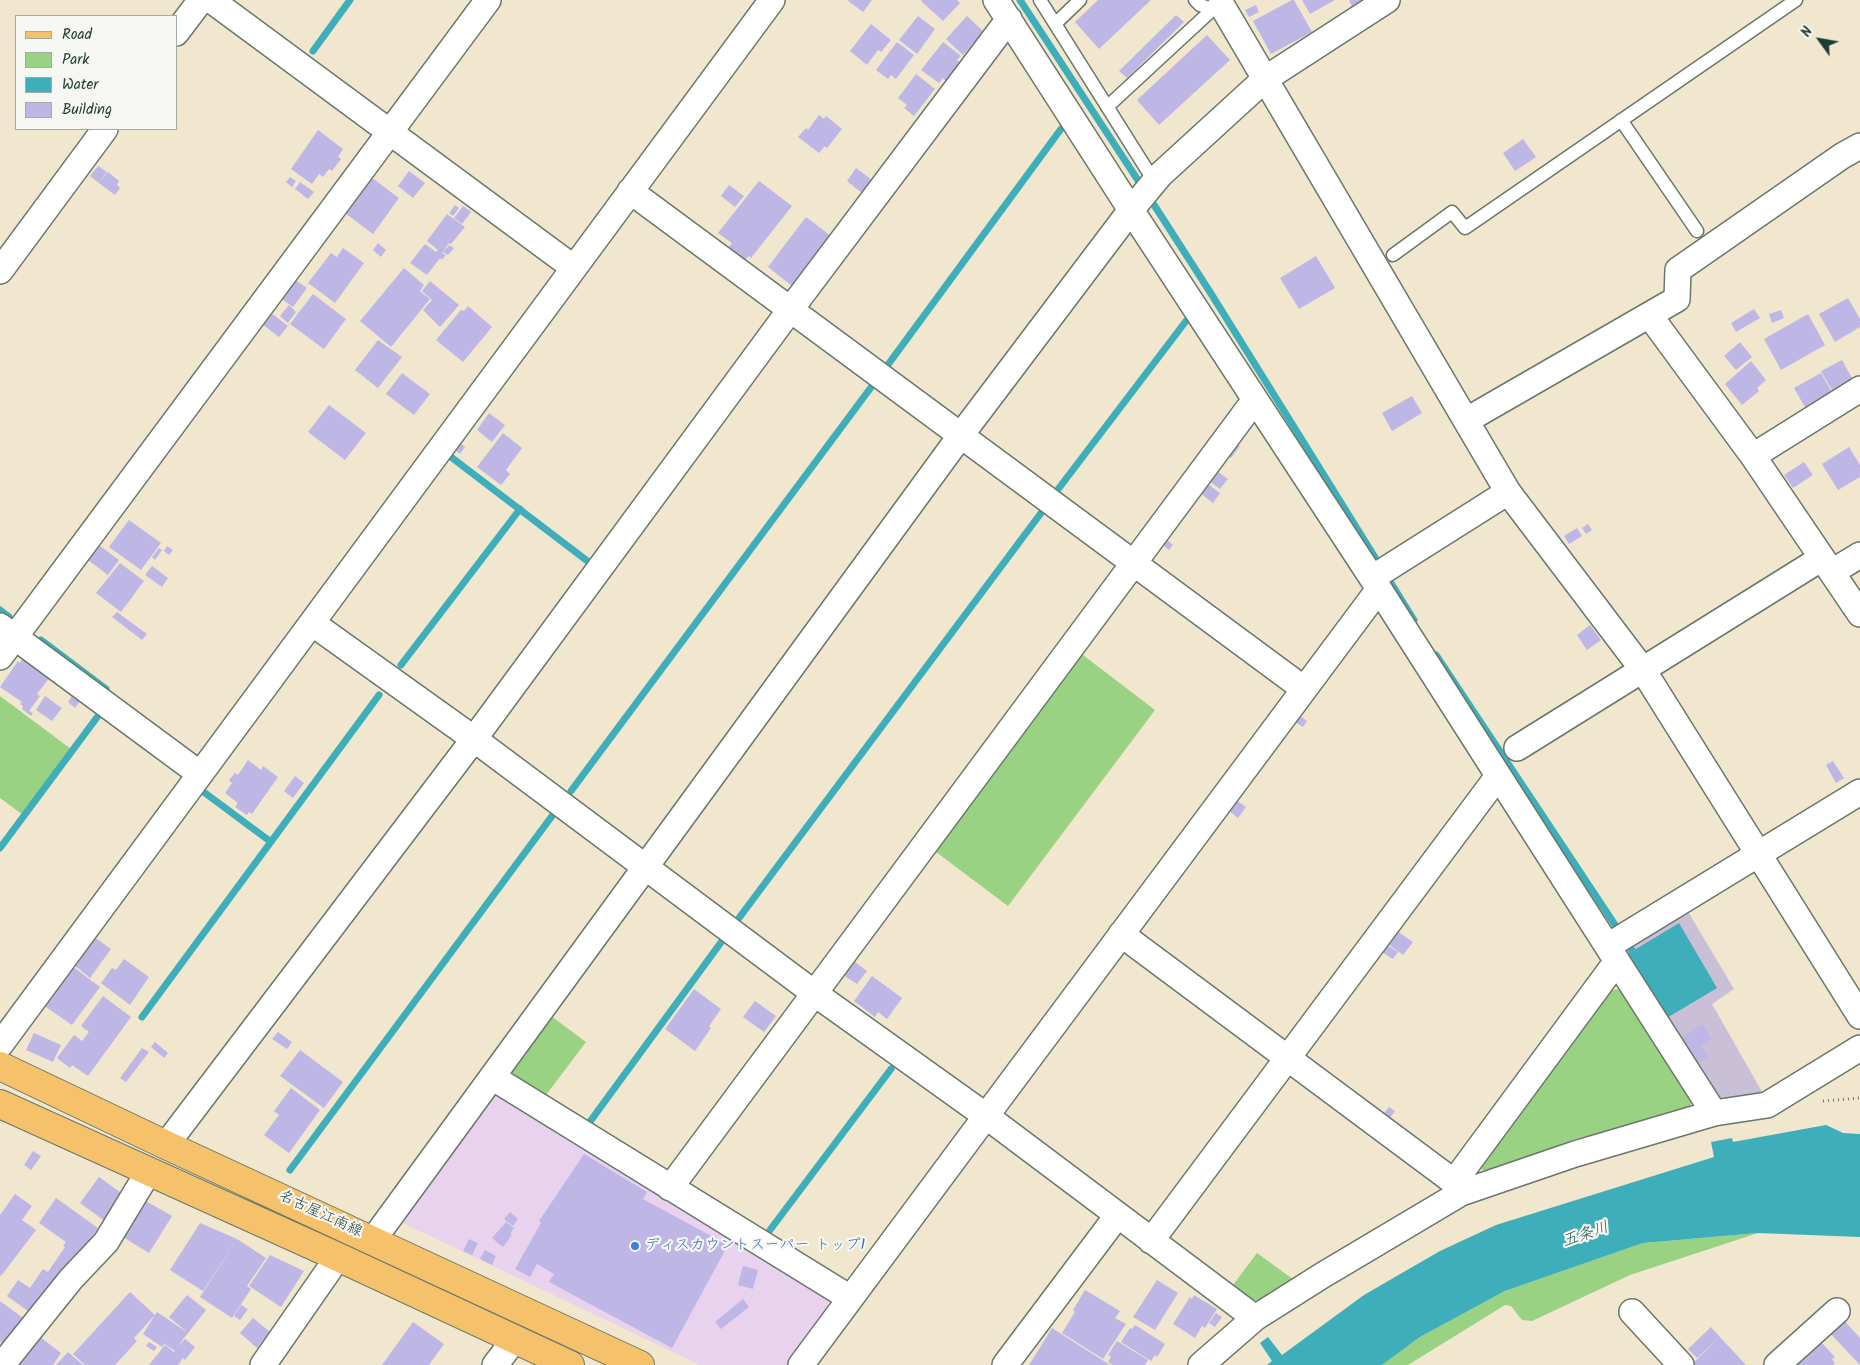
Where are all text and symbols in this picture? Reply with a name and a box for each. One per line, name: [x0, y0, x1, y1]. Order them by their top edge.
legend: [15, 15, 178, 130]
north arrow: [1795, 15, 1845, 65]
text: N: [1796, 22, 1819, 42]
text: Road: [62, 23, 92, 47]
text: Park: [62, 48, 89, 72]
text: Water: [62, 73, 98, 97]
text: Building: [62, 98, 112, 122]
street label: 名古屋江南線: [275, 1188, 365, 1242]
water label: 五条川: [1560, 1219, 1612, 1253]
place label: ディスカウントスーパー トップ1: [645, 1237, 865, 1255]
marker: ディスカウントスーパー トップ1: [629, 1240, 641, 1252]

